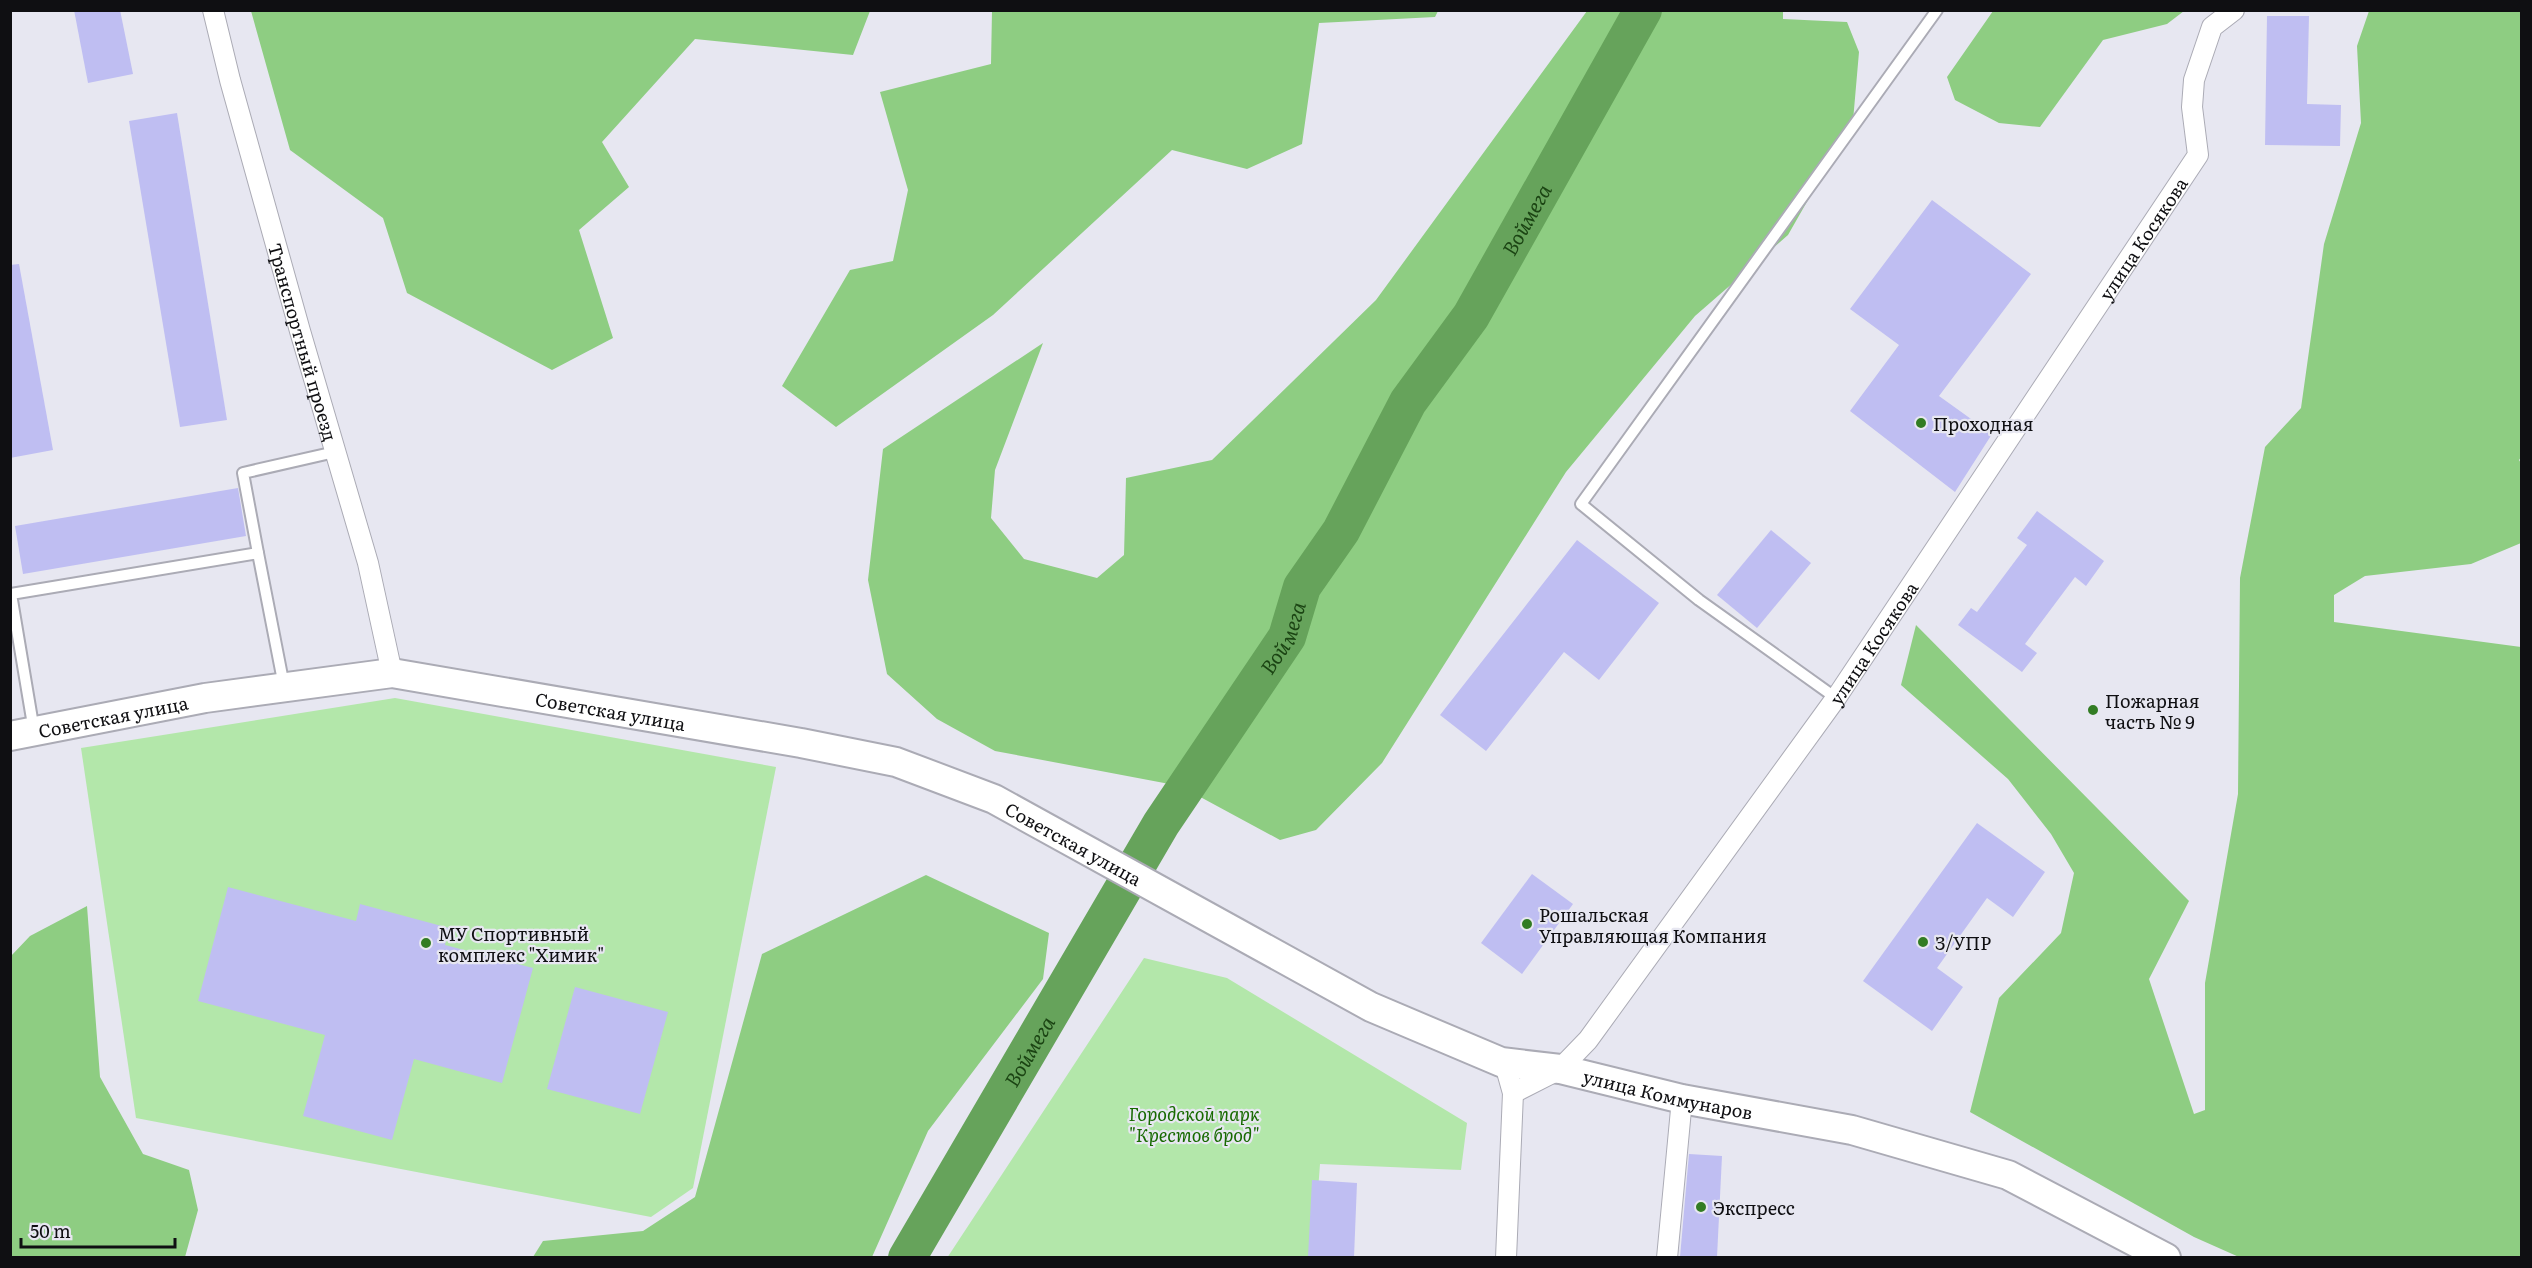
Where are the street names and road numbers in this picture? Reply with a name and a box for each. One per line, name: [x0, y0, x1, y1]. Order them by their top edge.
street label: улица Косякова: [2092, 171, 2194, 305]
street label: Транспортный проезд: [263, 240, 345, 444]
street label: улица Косякова: [1822, 575, 1924, 710]
street label: Советская улица: [533, 684, 688, 737]
street label: Советская улица: [36, 688, 191, 744]
street label: Советская улица: [1001, 794, 1147, 892]
street label: улица Коммунаров: [1580, 1062, 1755, 1125]

